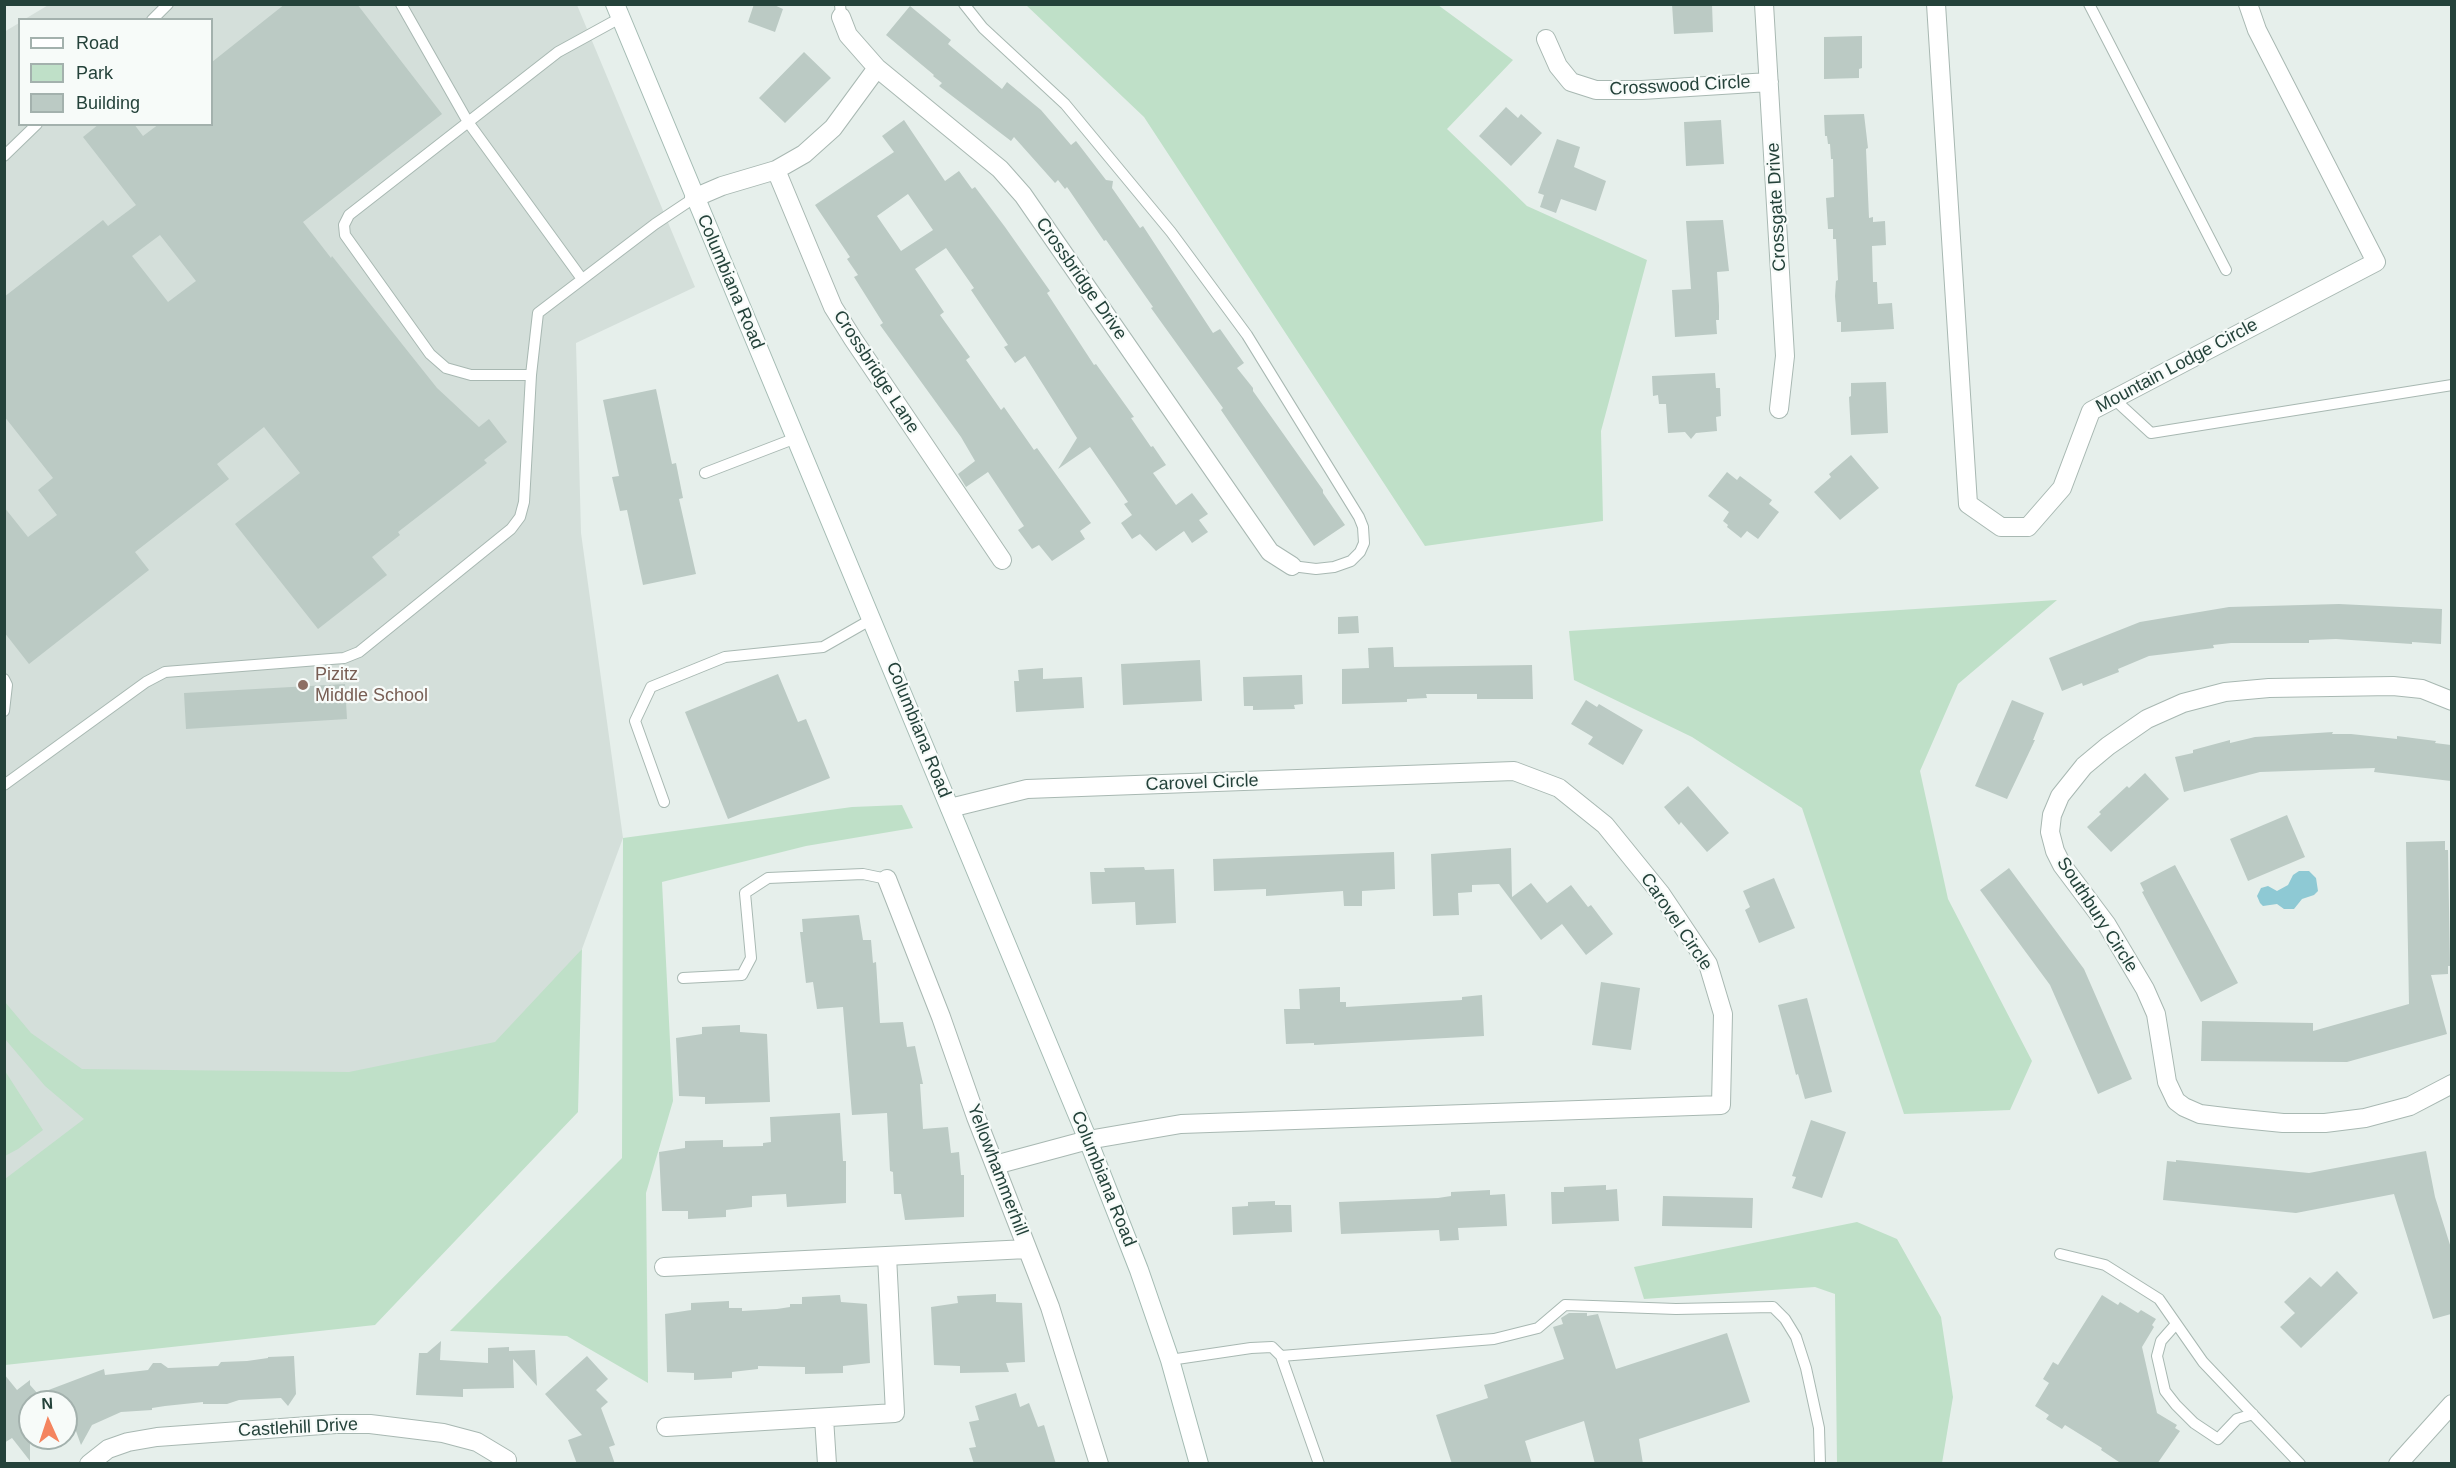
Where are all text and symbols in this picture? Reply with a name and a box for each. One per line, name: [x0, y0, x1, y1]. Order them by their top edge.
legend: [18, 18, 213, 126]
text: Road: [76, 33, 119, 53]
text: Park: [76, 63, 113, 83]
street label: Crosswood Circle: [1609, 72, 1751, 100]
text: Building: [76, 93, 140, 113]
street label: Crossgate Drive: [1763, 142, 1791, 272]
street label: Columbiana Road: [692, 211, 768, 353]
street label: Crossbridge Drive: [1031, 214, 1131, 344]
street label: Crossbridge Lane: [828, 307, 924, 437]
street label: Mountain Lodge Circle: [2092, 314, 2262, 418]
street label: Columbiana Road: [881, 659, 955, 801]
place label: Pizitz Middle School: [315, 664, 428, 706]
marker: Pizitz Middle School: [296, 678, 310, 692]
street label: Carovel Circle: [1145, 770, 1259, 796]
street label: Southbury Circle: [2052, 853, 2142, 977]
street label: Carovel Circle: [1635, 869, 1717, 975]
street label: Yellowhammerhill: [962, 1101, 1032, 1239]
street label: Columbiana Road: [1066, 1108, 1140, 1250]
north arrow: [18, 1390, 78, 1450]
text: N: [41, 1395, 53, 1412]
street label: Castlehill Drive: [238, 1414, 358, 1442]

